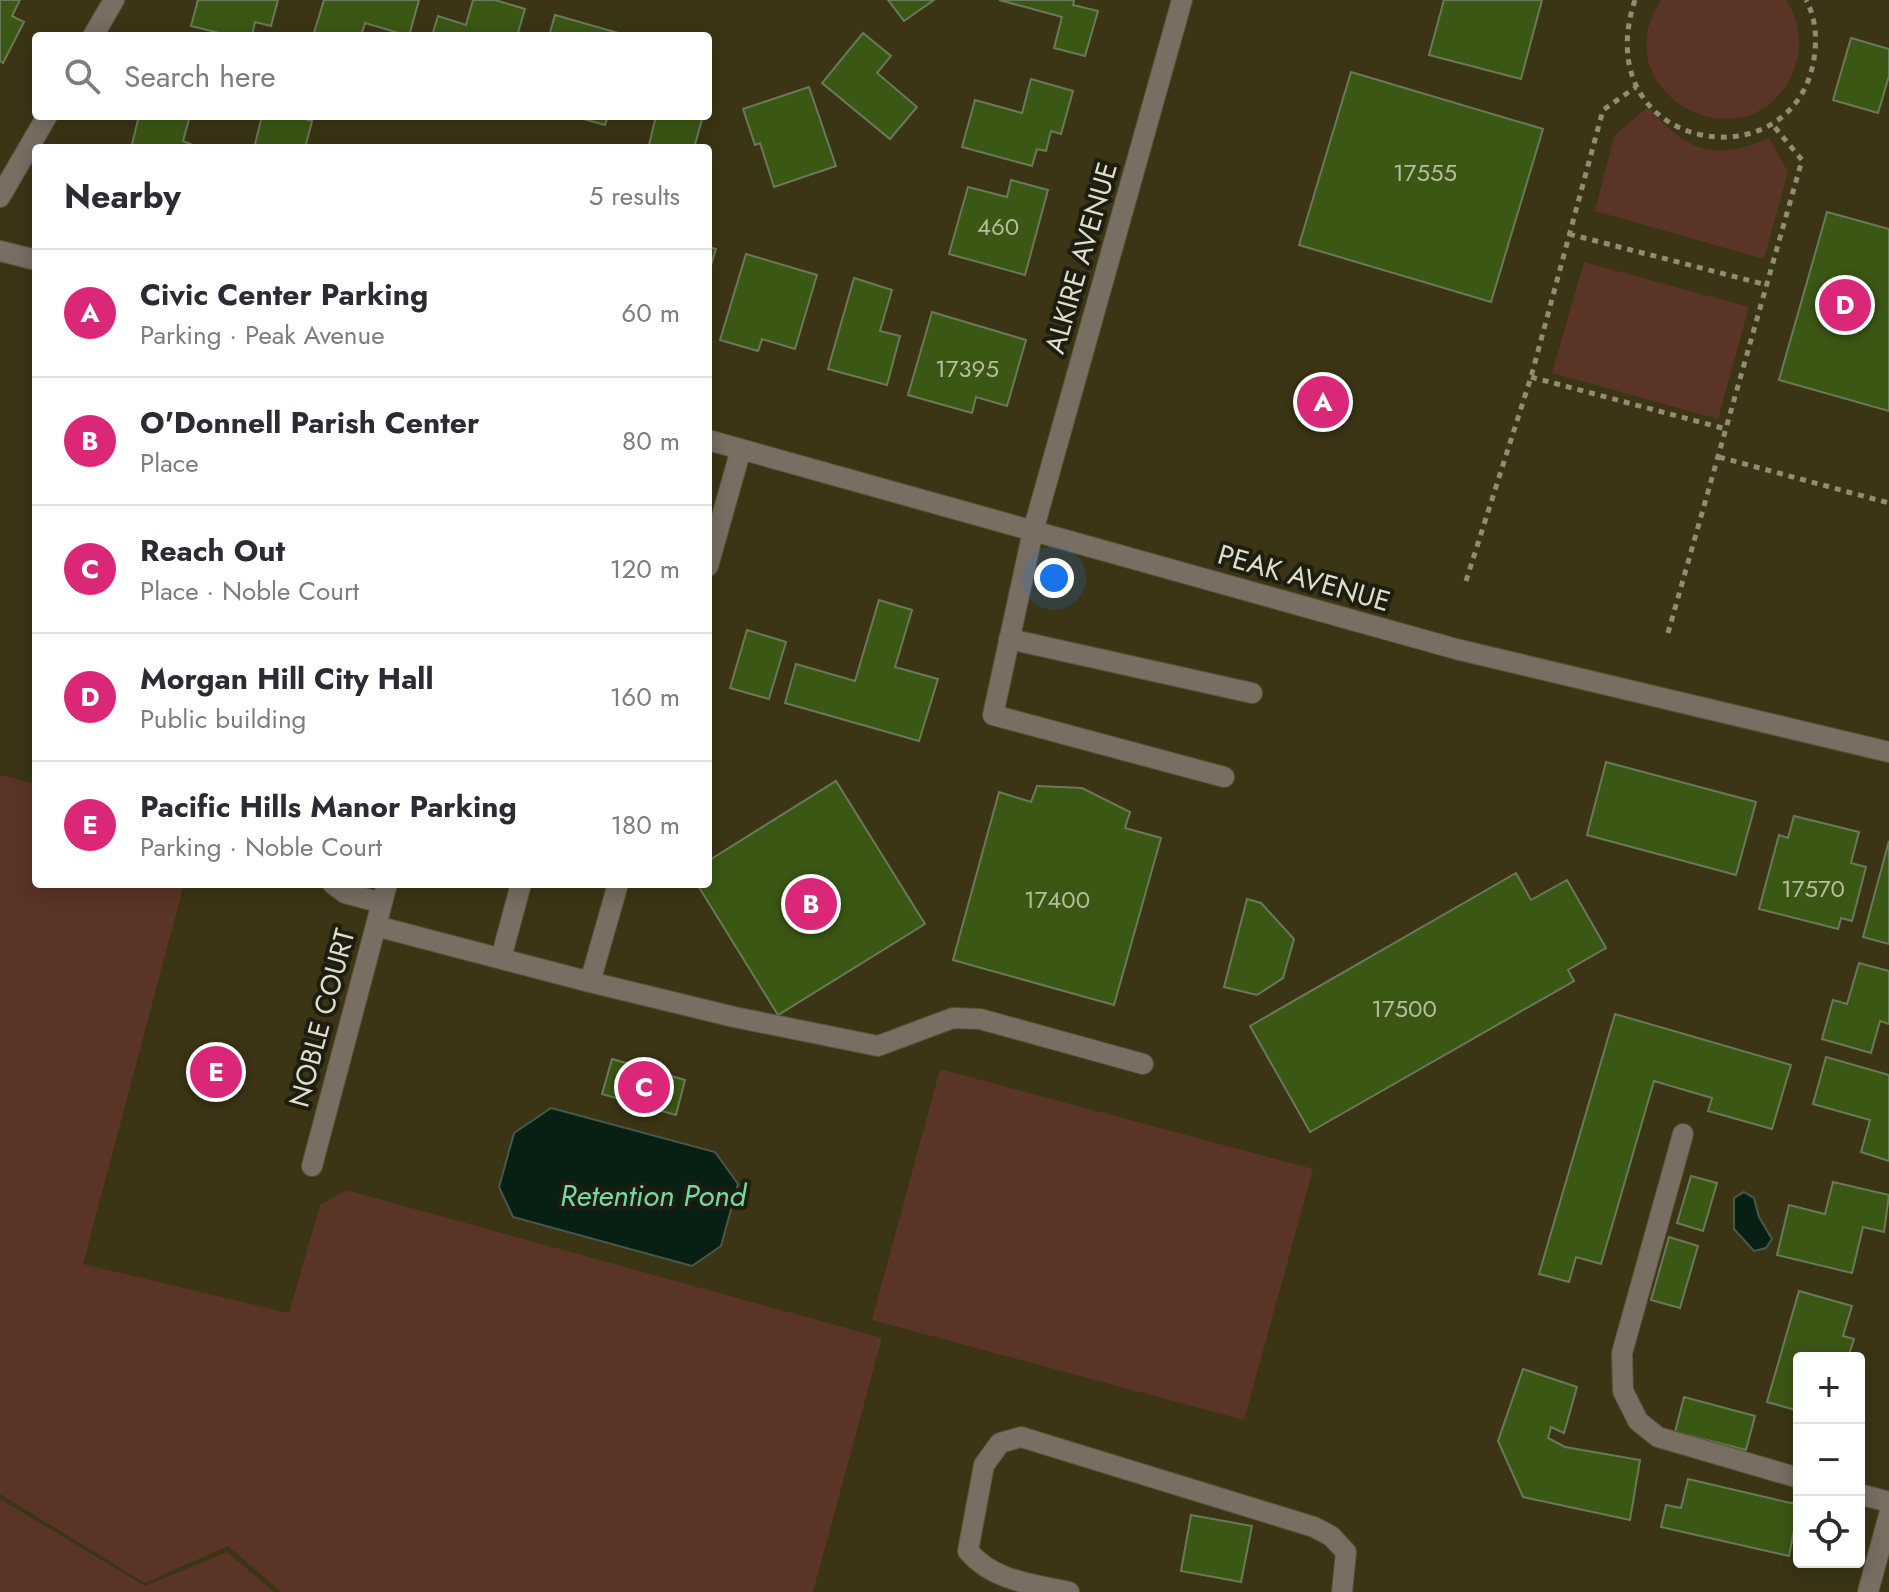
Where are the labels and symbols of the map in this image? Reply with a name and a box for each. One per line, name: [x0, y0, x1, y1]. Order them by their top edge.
house number: 17555: [1393, 155, 1457, 190]
street label: ALKIRE AVENUE: [1034, 157, 1128, 359]
house number: 460: [977, 209, 1019, 244]
pin: D: [1819, 275, 1871, 335]
house number: 17395: [935, 351, 999, 386]
pin: A: [1297, 372, 1349, 432]
street label: PEAK AVENUE: [1213, 534, 1395, 622]
your location: [1034, 558, 1074, 598]
house number: 17570: [1781, 871, 1845, 906]
pin: B: [785, 874, 837, 934]
house number: 17400: [1024, 882, 1090, 917]
street label: NOBLE COURT: [278, 924, 366, 1112]
house number: 17500: [1371, 991, 1437, 1026]
pin: E: [190, 1042, 242, 1102]
pin: C: [618, 1057, 670, 1117]
water label: Retention Pond: [560, 1174, 747, 1217]

